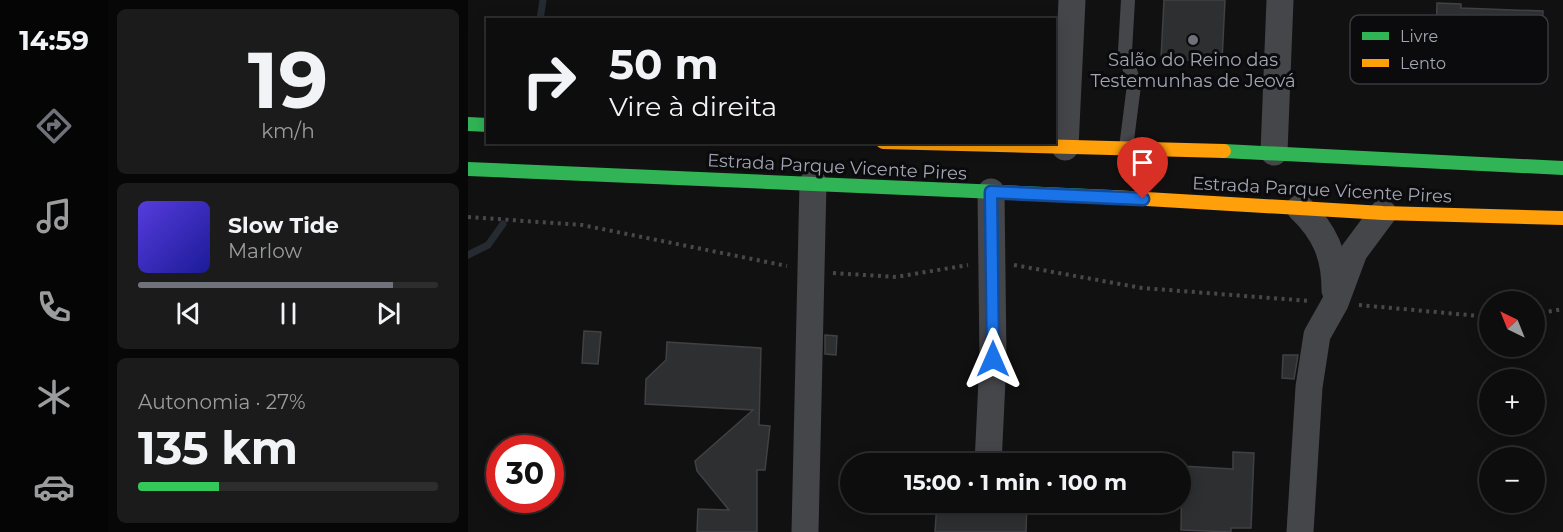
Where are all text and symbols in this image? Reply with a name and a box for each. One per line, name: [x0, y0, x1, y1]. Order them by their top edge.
legend: [1350, 15, 1548, 84]
text: 14:59: [19, 24, 89, 57]
text: Livre: [1400, 27, 1438, 46]
text: 19: [248, 32, 328, 128]
marker: Salão do Reino das Testemunhas de Jeová: [1186, 33, 1200, 47]
text: 50 m: [609, 38, 718, 90]
icon: right: [510, 42, 588, 120]
place label: Salão do Reino das Testemunhas de Jeová: [1090, 49, 1296, 92]
text: Lento: [1400, 54, 1446, 73]
text: Vire à direita: [609, 90, 777, 123]
icon: directions: [33, 105, 75, 147]
text: km/h: [261, 119, 315, 143]
pin: [1117, 137, 1168, 199]
icon: arrive: [1126, 146, 1159, 179]
street label: Estrada Parque Vicente Pires: [707, 149, 968, 185]
street label: Estrada Parque Vicente Pires: [1192, 172, 1453, 208]
icon: music: [33, 195, 75, 237]
text: Slow Tide: [228, 212, 339, 239]
text: Marlow: [228, 239, 302, 263]
icon: phone: [33, 286, 75, 328]
north arrow: [1479, 291, 1545, 357]
map controls: [1479, 291, 1545, 513]
icon: previous: [172, 297, 205, 330]
icon: pause: [272, 297, 305, 330]
icon: next: [372, 297, 405, 330]
position arrow: [961, 327, 1025, 391]
button: +: [1479, 369, 1545, 435]
icon: climate: [33, 376, 75, 418]
text: Autonomia · 27%: [138, 390, 306, 414]
text: 135 km: [138, 420, 298, 475]
speed limit sign: 30: [486, 435, 564, 513]
button: −: [1479, 447, 1545, 513]
icon: car: [33, 466, 75, 508]
text: 15:00 · 1 min · 100 m: [904, 469, 1127, 496]

